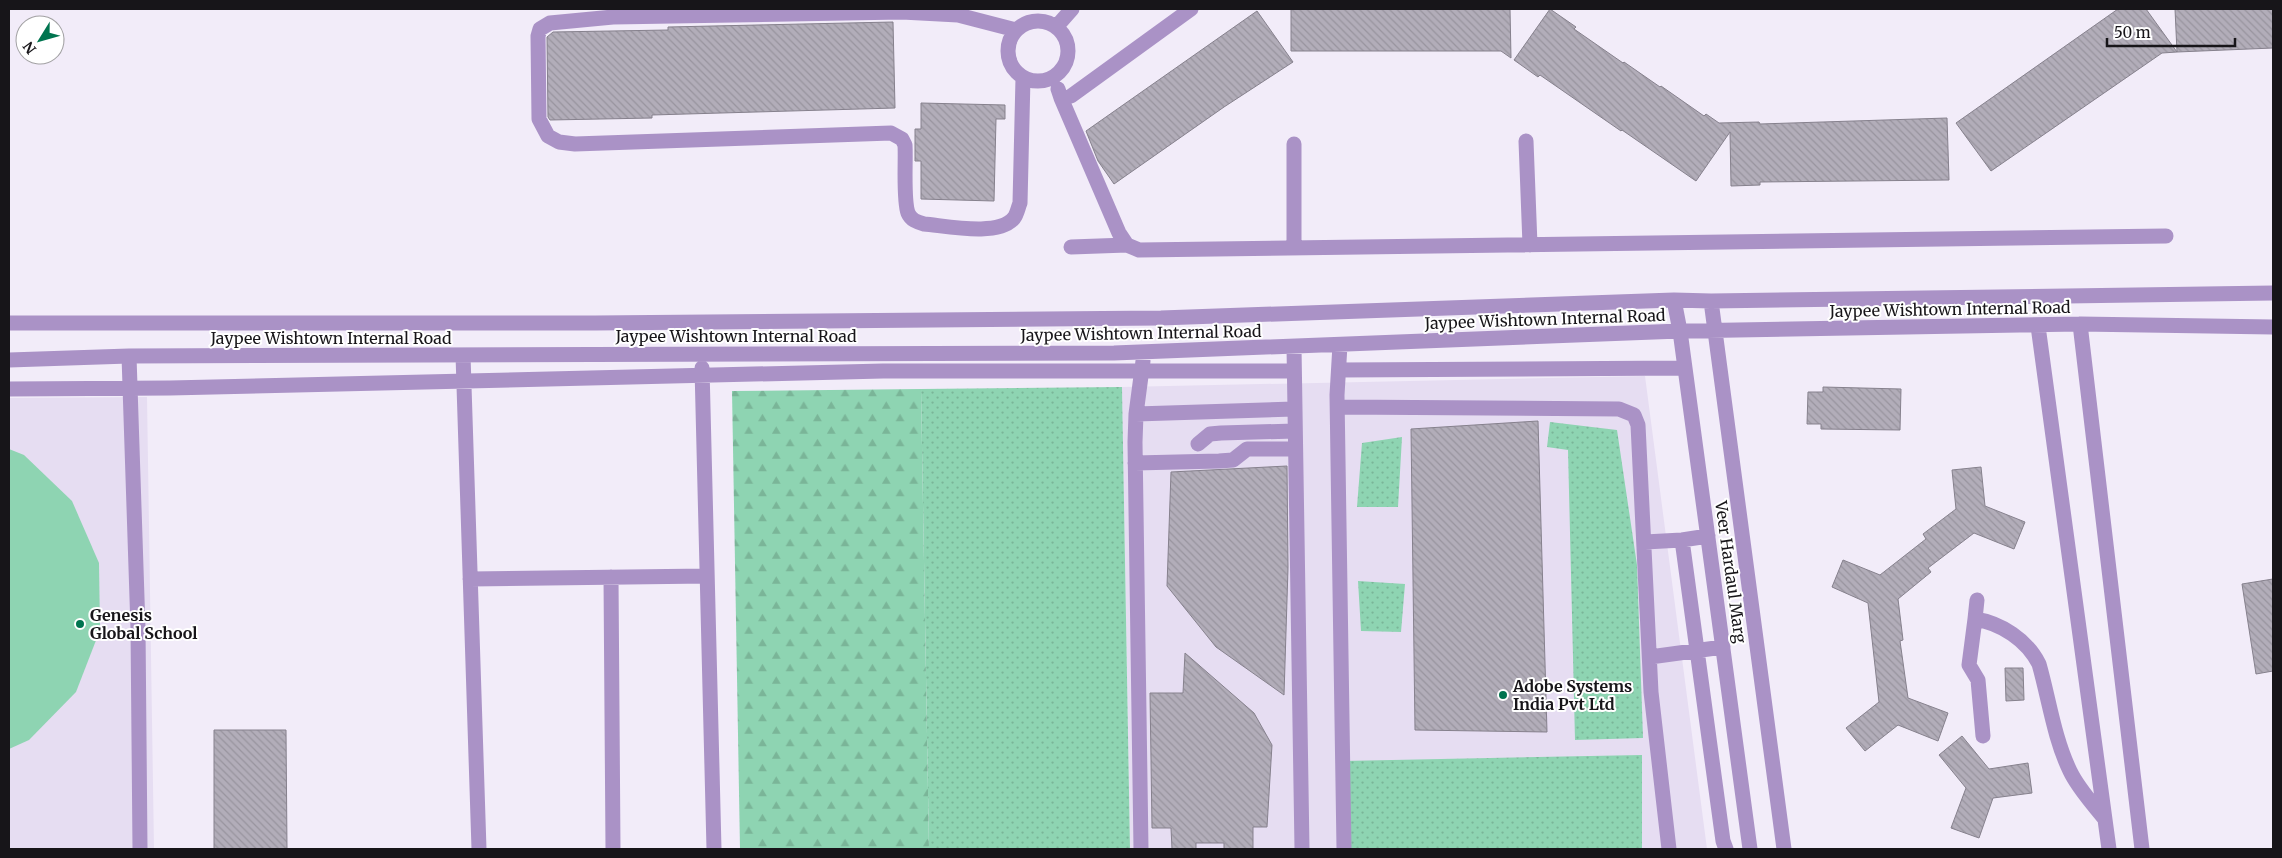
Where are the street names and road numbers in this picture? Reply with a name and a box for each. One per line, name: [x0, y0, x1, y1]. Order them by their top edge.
street label: Jaypee Wishtown Internal Road: [1828, 297, 2071, 321]
street label: Jaypee Wishtown Internal Road: [1423, 305, 1666, 333]
street label: Jaypee Wishtown Internal Road: [1019, 321, 1262, 345]
street label: Jaypee Wishtown Internal Road: [614, 326, 857, 346]
street label: Jaypee Wishtown Internal Road: [209, 328, 452, 348]
street label: Veer Hardaul Marg: [1711, 499, 1751, 645]

